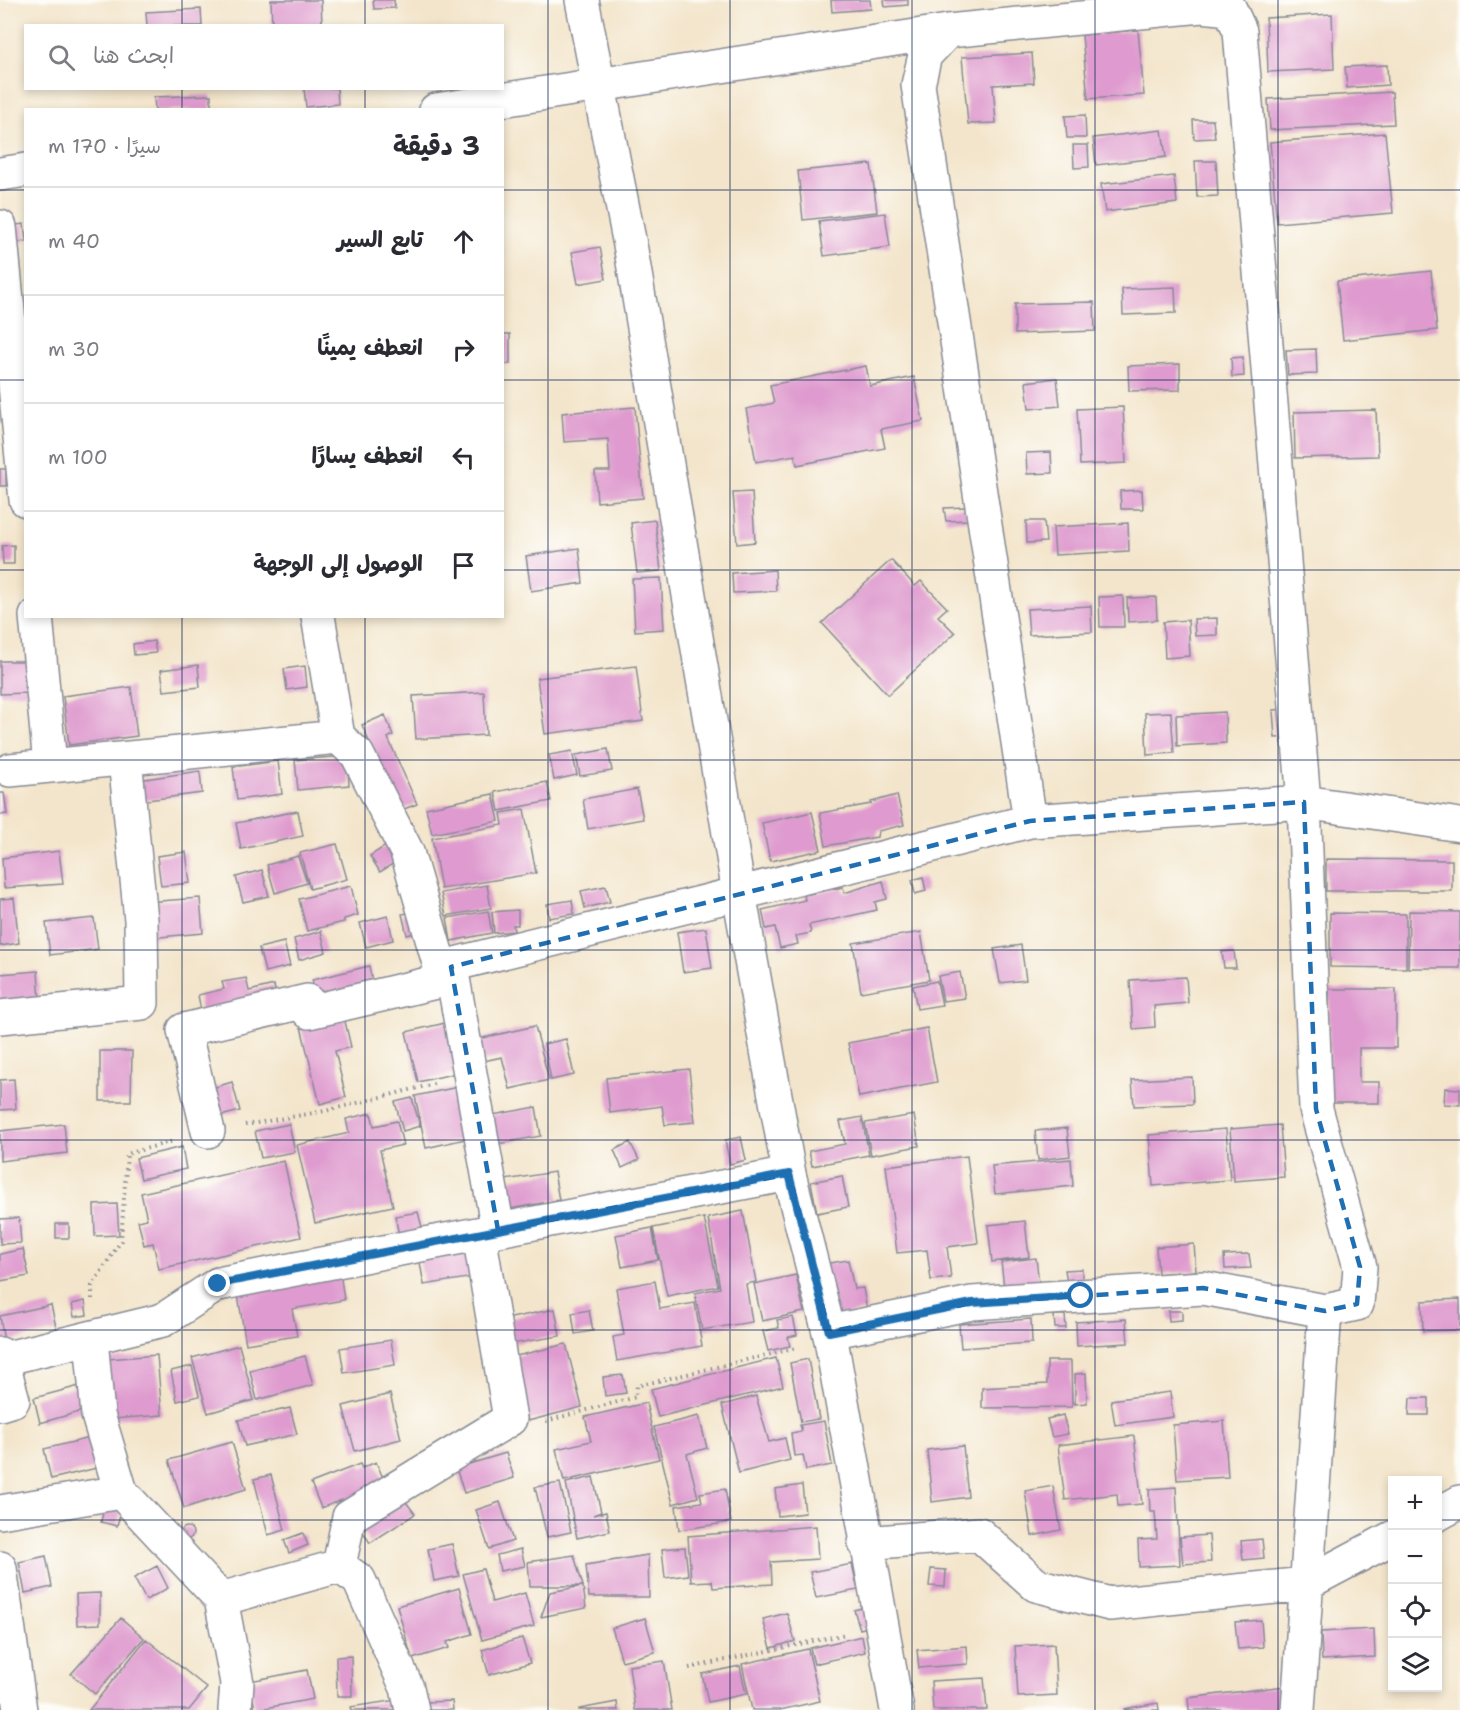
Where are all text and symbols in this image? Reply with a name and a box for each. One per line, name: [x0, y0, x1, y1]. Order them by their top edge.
search box: [24, 24, 504, 90]
icon: search: [45, 41, 78, 74]
text: ابحث هنا: [93, 41, 174, 70]
text: 3 دقيقة: [393, 128, 480, 163]
text: سيرًا · 170 m: [48, 133, 161, 159]
text: تابع السير: [337, 225, 423, 254]
icon: ahead: [447, 225, 480, 258]
text: 40 m: [48, 228, 100, 254]
text: انعطف يمينًا: [317, 333, 423, 362]
icon: right: [447, 333, 480, 366]
text: 30 m: [48, 336, 100, 362]
text: انعطف يسارًا: [311, 441, 423, 470]
icon: left: [447, 441, 480, 474]
text: 100 m: [48, 444, 108, 470]
text: الوصول إلى الوجهة: [253, 549, 423, 578]
icon: arrive: [447, 549, 480, 582]
route end: [204, 1270, 230, 1296]
route start: [1067, 1282, 1093, 1308]
map controls: [1388, 1476, 1442, 1692]
button: +: [1388, 1476, 1442, 1530]
button: −: [1388, 1530, 1442, 1584]
button: locate: [1388, 1584, 1442, 1638]
button: layers: [1388, 1638, 1442, 1692]

